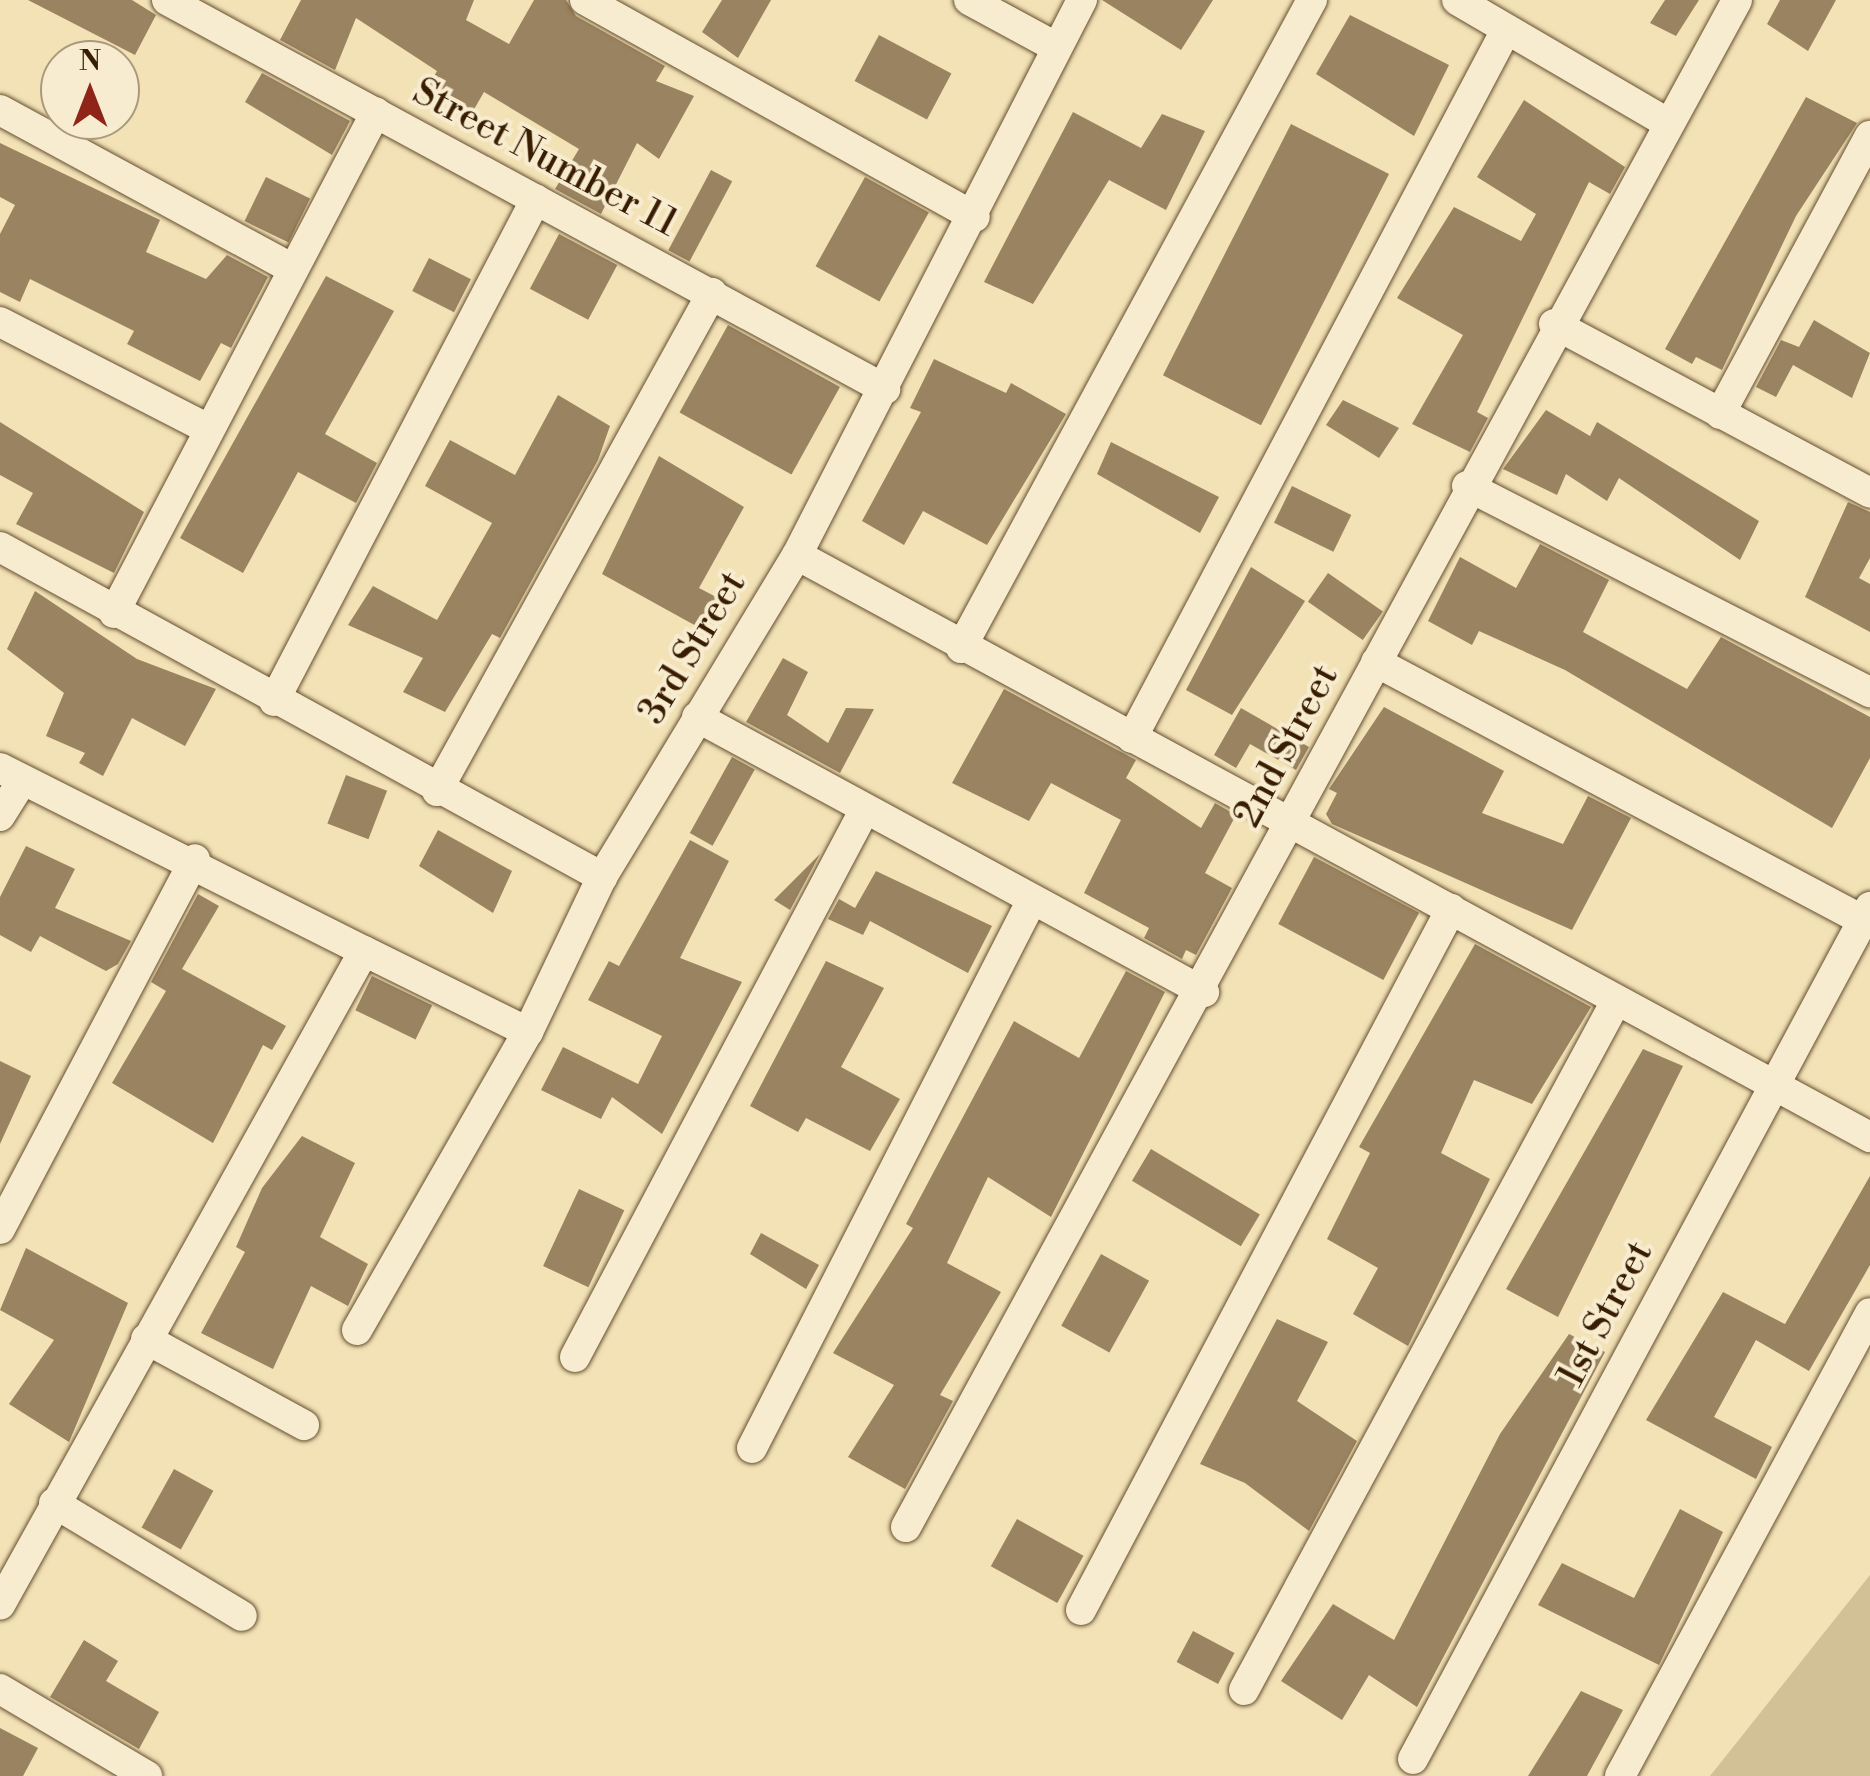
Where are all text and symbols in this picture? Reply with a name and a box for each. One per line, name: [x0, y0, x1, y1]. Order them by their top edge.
north arrow: [40, 40, 140, 140]
text: N: [79, 44, 101, 79]
street label: Street Number 11: [405, 69, 685, 247]
street label: 3rd Street: [630, 564, 756, 732]
street label: 2nd Street: [1225, 657, 1349, 835]
street label: 1st Street: [1549, 1234, 1663, 1394]

